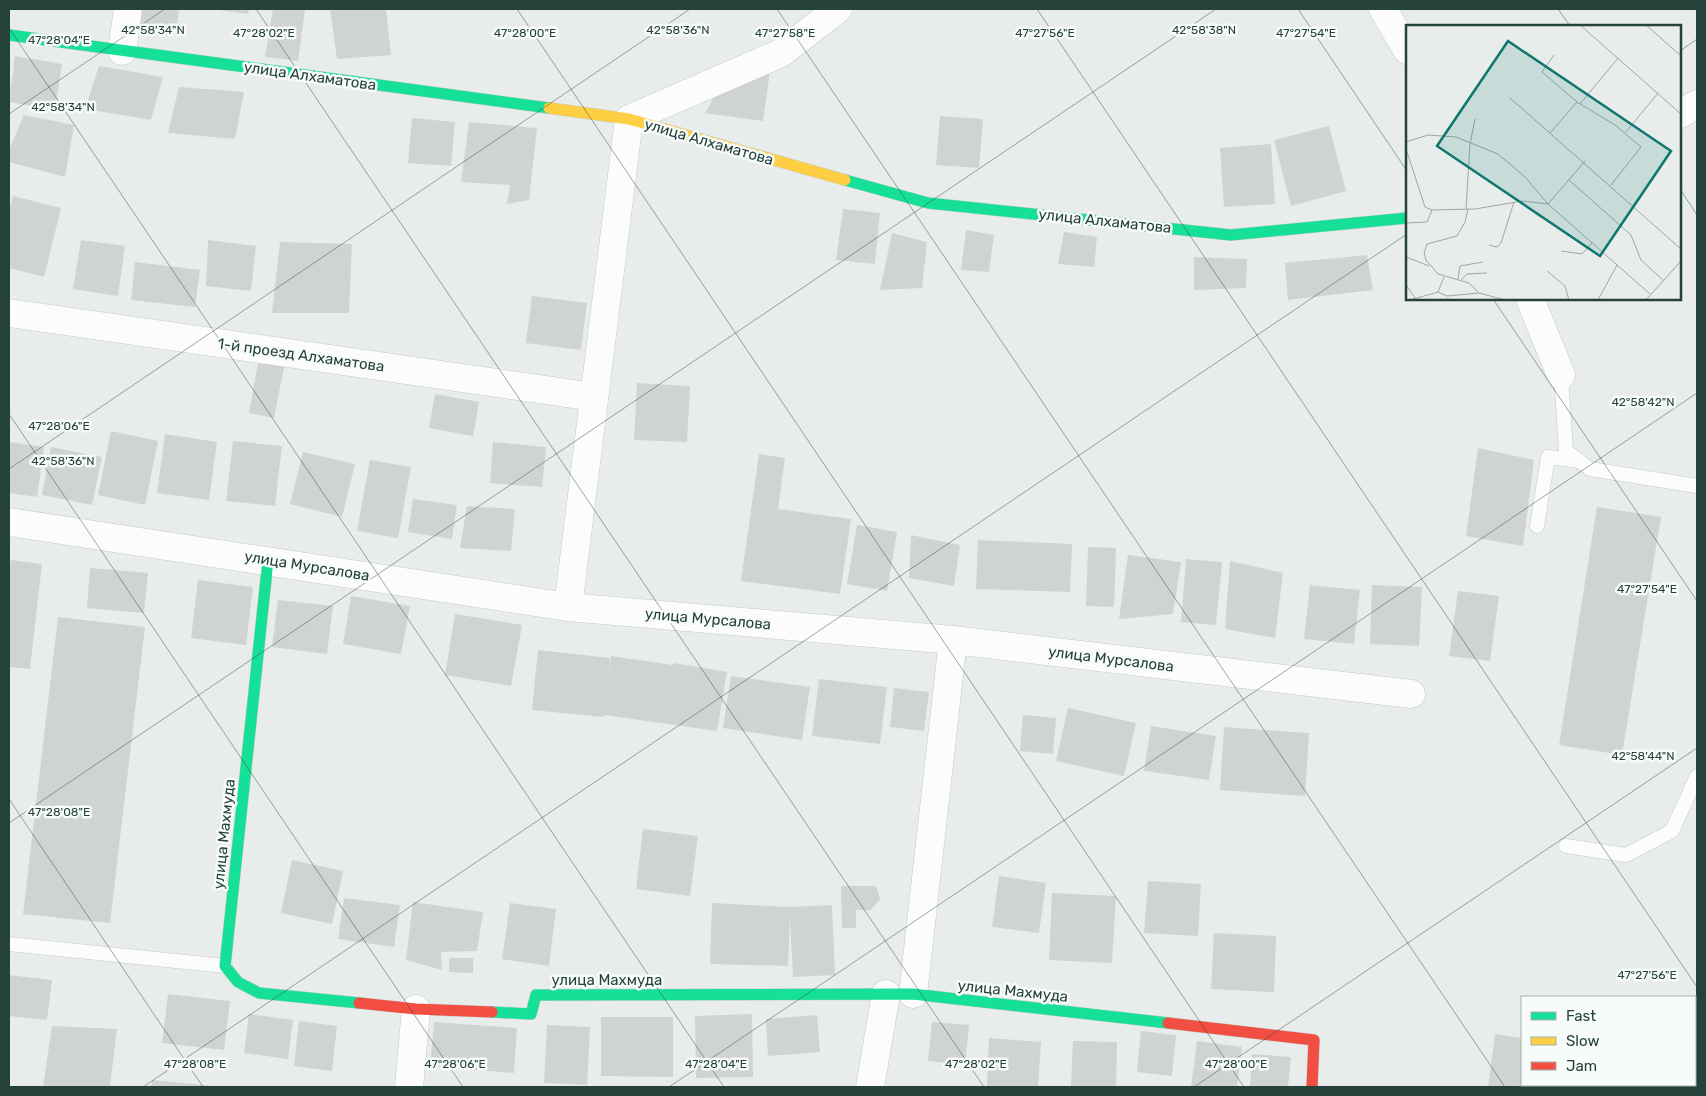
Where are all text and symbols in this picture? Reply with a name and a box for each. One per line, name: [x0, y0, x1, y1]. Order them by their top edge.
text: 42°58'34"N: [121, 23, 185, 37]
text: 42°58'36"N: [646, 23, 710, 37]
text: 42°58'38"N: [1172, 23, 1236, 37]
inset map: [1406, 25, 1681, 300]
text: 47°28'02"E: [233, 26, 295, 40]
text: 47°28'00"E: [494, 26, 556, 40]
text: 47°27'58"E: [755, 26, 815, 40]
text: 47°27'56"E: [1015, 26, 1075, 40]
text: 47°27'54"E: [1276, 26, 1336, 40]
text: 47°28'04"E: [28, 33, 90, 47]
street label: улица Алхаматова: [243, 58, 377, 94]
text: 42°58'34"N: [31, 100, 95, 114]
street label: улица Алхаматова: [642, 115, 776, 169]
street label: улица Алхаматова: [1038, 205, 1172, 237]
street label: 1-й проезд Алхаматова: [216, 334, 386, 376]
text: 42°58'42"N: [1611, 395, 1675, 409]
text: 47°28'06"E: [28, 419, 90, 433]
text: 42°58'36"N: [31, 454, 95, 468]
street label: улица Мурсалова: [243, 547, 371, 585]
text: 47°27'54"E: [1617, 582, 1677, 596]
street label: улица Мурсалова: [644, 605, 772, 633]
street label: улица Мурсалова: [1047, 642, 1175, 676]
text: 42°58'44"N: [1611, 749, 1675, 763]
street label: улица Махмуда: [209, 778, 239, 890]
text: 47°28'08"E: [28, 805, 90, 819]
text: 47°27'56"E: [1617, 968, 1677, 982]
street label: улица Махмуда: [552, 971, 662, 989]
street label: улица Махмуда: [957, 976, 1069, 1006]
legend: [1521, 996, 1696, 1086]
text: Fast: [1566, 1007, 1596, 1025]
text: Slow: [1566, 1032, 1599, 1050]
text: 47°28'08"E: [164, 1057, 226, 1071]
text: 47°28'06"E: [424, 1057, 486, 1071]
text: 47°28'04"E: [685, 1057, 747, 1071]
text: 47°28'02"E: [945, 1057, 1007, 1071]
text: 47°28'00"E: [1205, 1057, 1267, 1071]
text: Jam: [1566, 1057, 1597, 1075]

